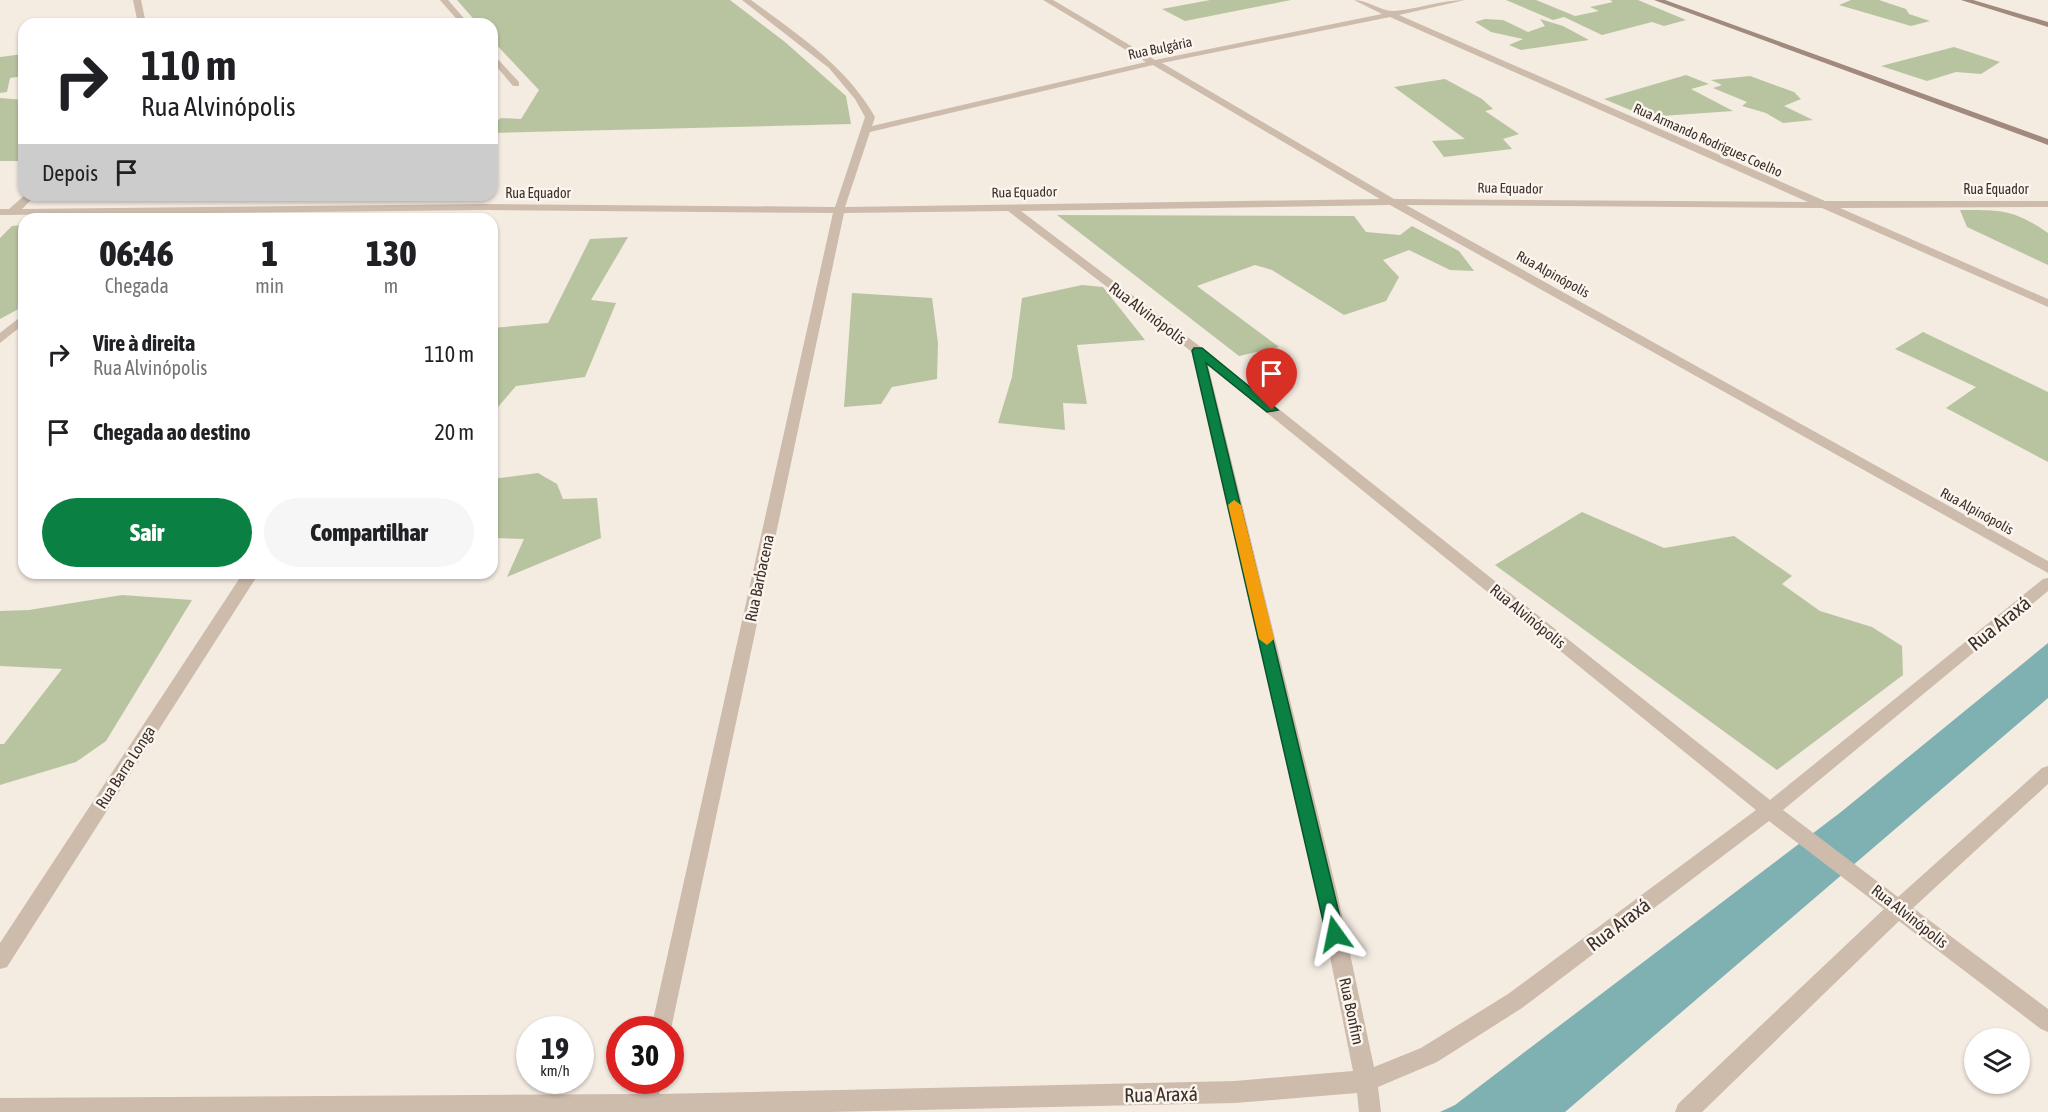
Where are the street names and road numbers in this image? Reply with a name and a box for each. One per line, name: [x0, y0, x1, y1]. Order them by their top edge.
street label: Rua Bulgária: [1126, 33, 1194, 63]
street label: Rua Armando Rodrigues Coelho: [1631, 100, 1785, 180]
street label: Rua Equador: [1477, 179, 1544, 197]
street label: Rua Equador: [1963, 181, 2030, 197]
street label: Rua Equador: [991, 183, 1058, 201]
street label: Rua Equador: [505, 185, 572, 201]
street label: Rua Alpinópolis: [1514, 247, 1592, 301]
street label: Rua Alvinópolis: [1105, 278, 1190, 349]
street label: Rua Alpinópolis: [1938, 484, 2016, 538]
street label: Rua Barbacena: [741, 533, 777, 623]
street label: Rua Alvinópolis: [1486, 580, 1569, 653]
street label: Rua Araxá: [1963, 591, 2035, 655]
street label: Rua Barra Longa: [92, 722, 159, 812]
street label: Rua Alvinópolis: [1868, 881, 1952, 952]
street label: Rua Araxá: [1582, 893, 1654, 955]
street label: Rua Bonfim: [1336, 976, 1368, 1046]
street label: Rua Araxá: [1124, 1082, 1198, 1106]

